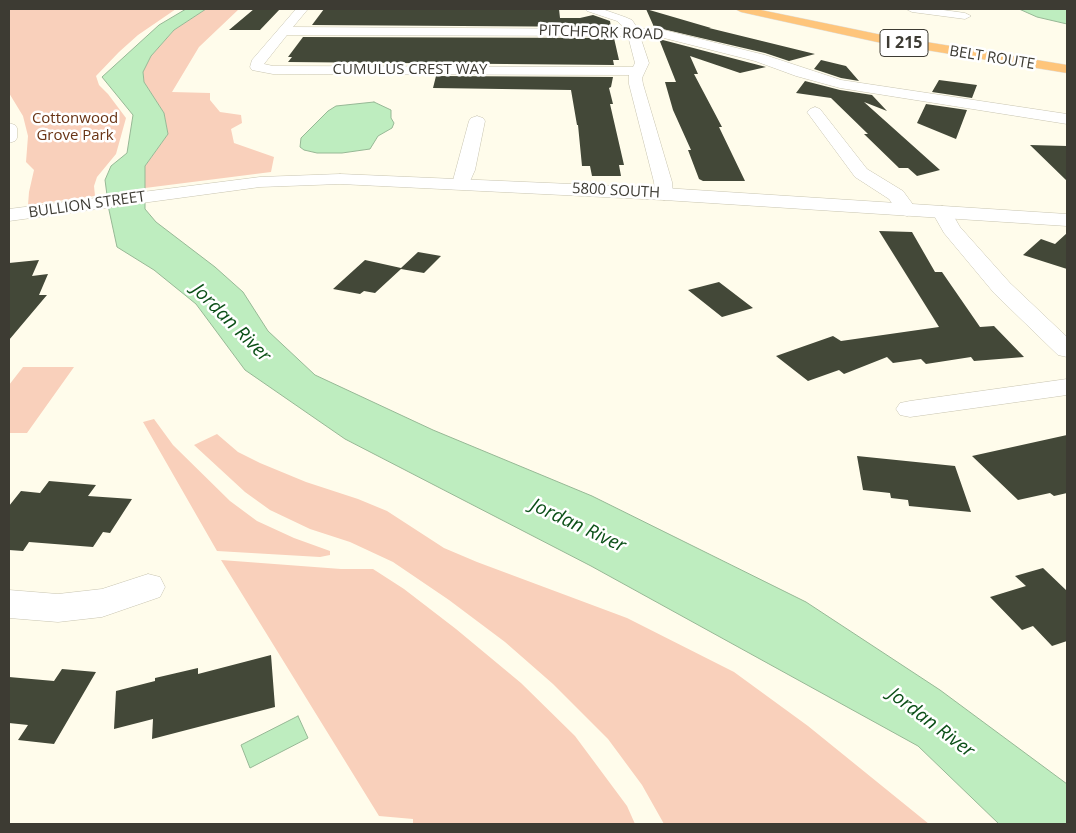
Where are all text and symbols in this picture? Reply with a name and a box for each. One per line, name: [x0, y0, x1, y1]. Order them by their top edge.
street label: PITCHFORK ROAD: [538, 22, 664, 44]
road number: I 215: [880, 29, 928, 56]
street label: BELT ROUTE: [948, 42, 1036, 74]
street label: CUMULUS CREST WAY: [333, 61, 487, 79]
park label: Cottonwood Grove Park: [32, 110, 118, 145]
street label: 5800 SOUTH: [571, 180, 661, 202]
street label: BULLION STREET: [27, 188, 147, 222]
water label: Jordan River: [187, 279, 275, 367]
water label: Jordan River: [527, 494, 629, 558]
water label: Jordan River: [883, 683, 979, 763]

